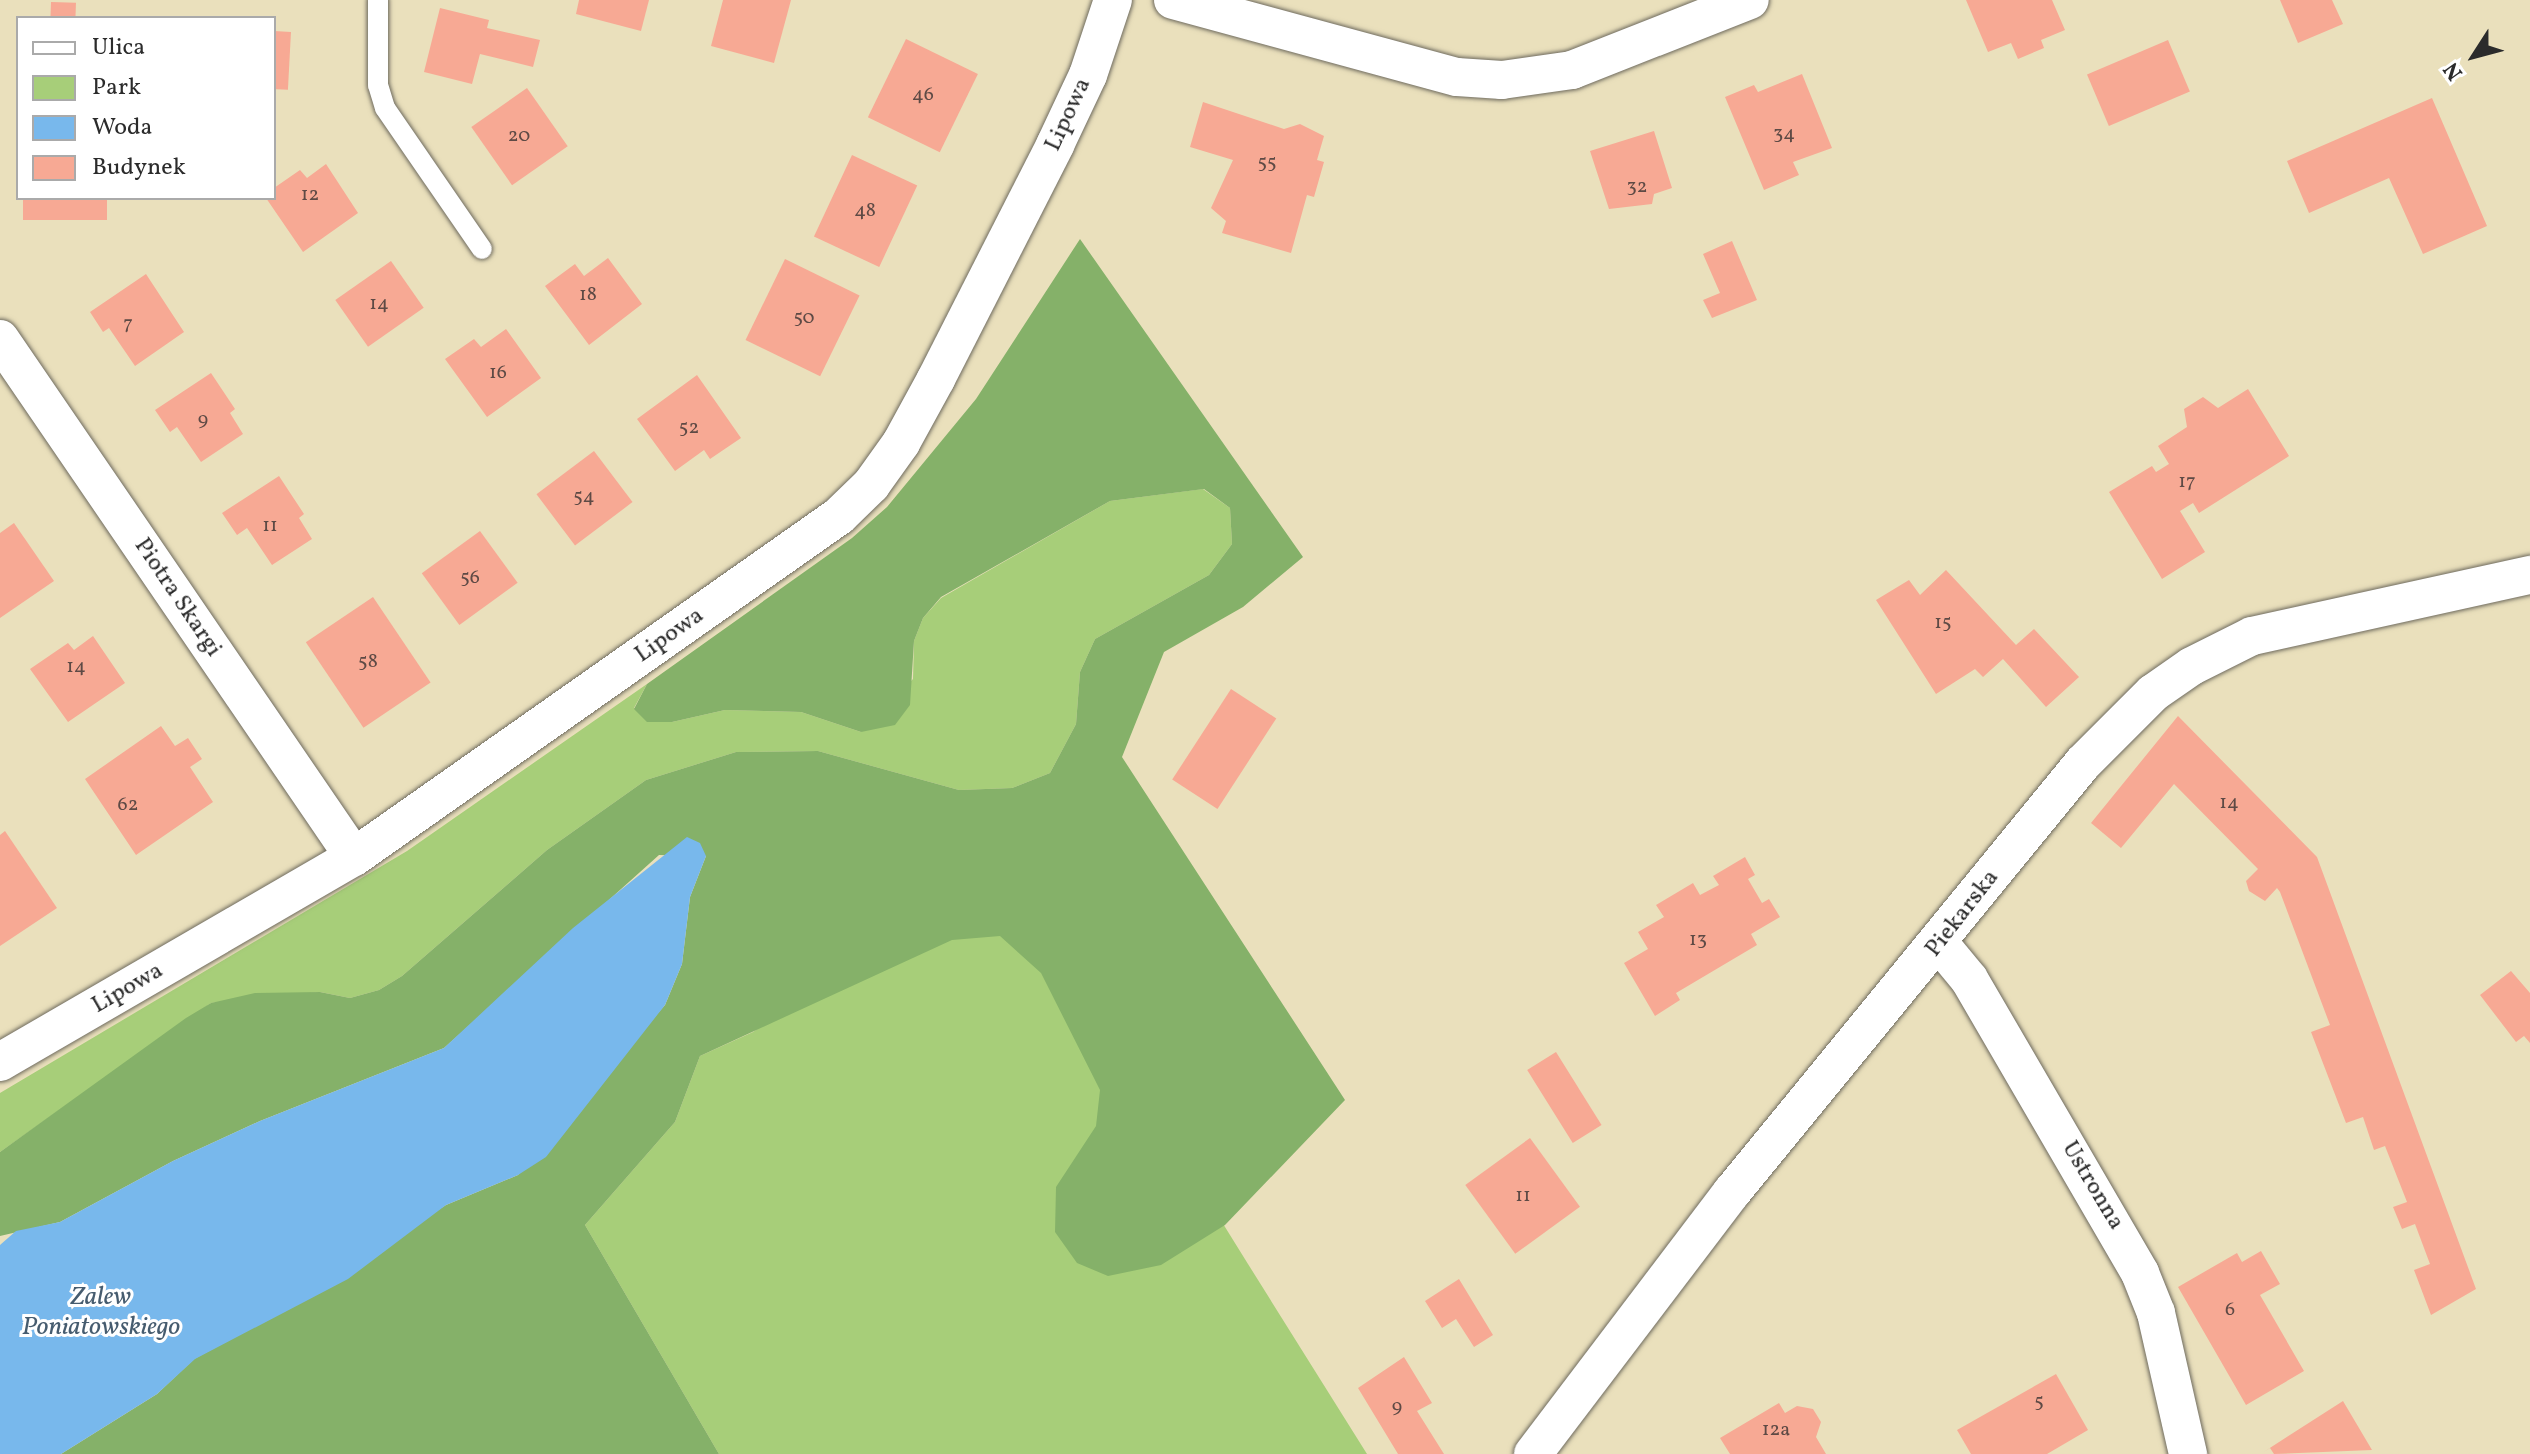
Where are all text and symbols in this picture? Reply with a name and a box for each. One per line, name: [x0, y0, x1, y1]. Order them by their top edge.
legend: [16, 16, 276, 200]
north arrow: [2434, 16, 2514, 96]
text: Ulica: [92, 31, 145, 65]
text: N: [2437, 55, 2471, 86]
text: Park: [92, 71, 141, 105]
street label: Lipowa: [1040, 74, 1098, 156]
house number: 46: [912, 83, 934, 107]
text: Woda: [92, 111, 152, 145]
house number: 34: [1773, 122, 1795, 146]
house number: 20: [508, 124, 530, 148]
text: Budynek: [92, 151, 186, 185]
house number: 55: [1257, 151, 1277, 175]
house number: 32: [1627, 175, 1647, 199]
house number: 12: [301, 183, 319, 207]
house number: 48: [854, 199, 876, 223]
house number: 18: [579, 283, 597, 307]
house number: 14: [369, 292, 389, 316]
house number: 50: [793, 306, 815, 330]
house number: 7: [123, 312, 133, 336]
house number: 16: [489, 361, 507, 385]
house number: 9: [198, 408, 208, 432]
house number: 52: [679, 416, 699, 440]
house number: 17: [2178, 470, 2196, 494]
house number: 54: [573, 485, 595, 509]
house number: 11: [262, 514, 278, 538]
street label: Piotra Skargi: [127, 533, 227, 663]
house number: 56: [460, 566, 480, 590]
street label: Lipowa: [630, 602, 710, 670]
house number: 15: [1934, 611, 1952, 635]
house number: 58: [358, 650, 378, 674]
house number: 14: [66, 655, 86, 679]
house number: 14: [2219, 791, 2239, 815]
house number: 62: [118, 793, 138, 817]
street label: Piekarska: [1920, 865, 2006, 963]
house number: 13: [1689, 928, 1707, 952]
street label: Lipowa: [87, 957, 169, 1021]
street label: Ustronna: [2054, 1136, 2130, 1236]
house number: 11: [1515, 1184, 1531, 1208]
water label: Zalew Poniatowskiego: [22, 1282, 180, 1344]
house number: 6: [2225, 1298, 2235, 1322]
house number: 5: [2034, 1390, 2044, 1414]
house number: 9: [1392, 1395, 1402, 1419]
house number: 12a: [1762, 1418, 1790, 1442]

